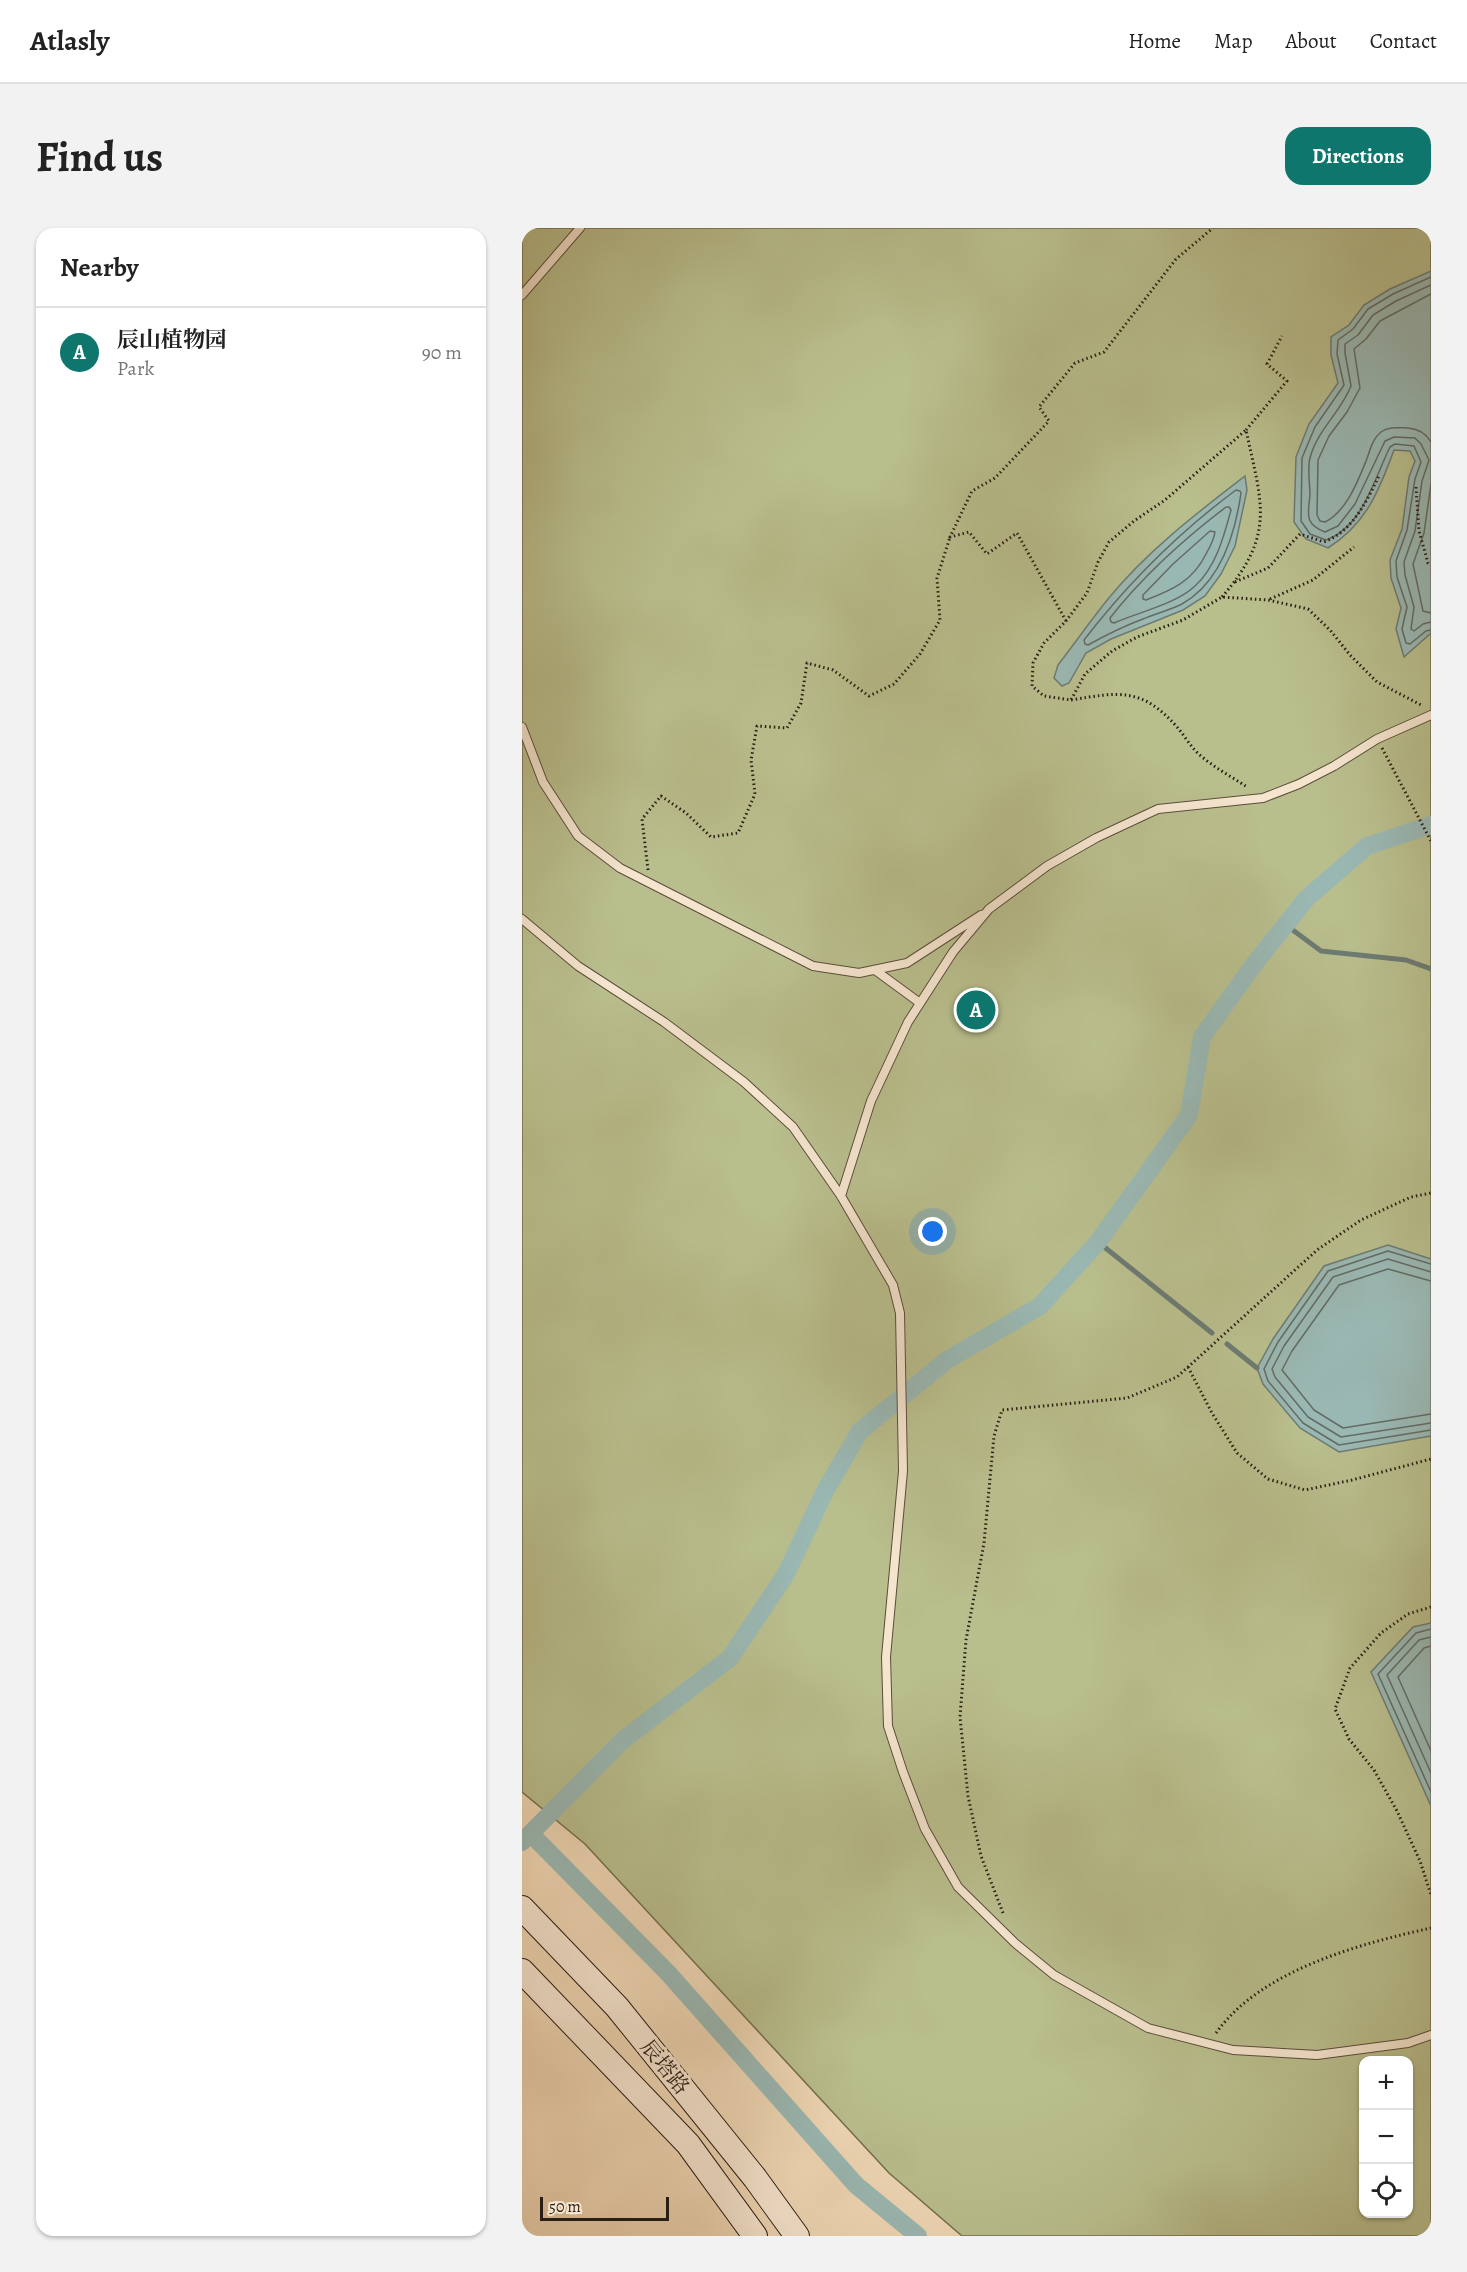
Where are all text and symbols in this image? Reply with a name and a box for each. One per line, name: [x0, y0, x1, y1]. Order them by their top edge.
text: Atlasly: [30, 22, 109, 60]
text: Home: [1128, 27, 1181, 55]
text: Map: [1214, 27, 1252, 55]
text: About: [1285, 27, 1337, 55]
text: Contact: [1370, 27, 1437, 55]
button: Directions: [1285, 127, 1431, 185]
text: Find us: [36, 128, 163, 185]
text: Nearby: [60, 250, 139, 285]
text: 辰山植物园: [117, 325, 227, 355]
text: A: [73, 339, 86, 366]
text: 90 m: [422, 339, 462, 366]
text: Park: [117, 355, 155, 382]
pin: A: [956, 988, 996, 1032]
your location: [918, 1217, 947, 1246]
street label: 辰塔路: [634, 2034, 696, 2100]
map controls: [1359, 2056, 1413, 2218]
button: +: [1359, 2056, 1413, 2110]
button: −: [1359, 2110, 1413, 2164]
button: locate: [1359, 2164, 1413, 2218]
scale bar: [540, 2194, 669, 2222]
text: 50 m: [549, 2196, 581, 2218]

